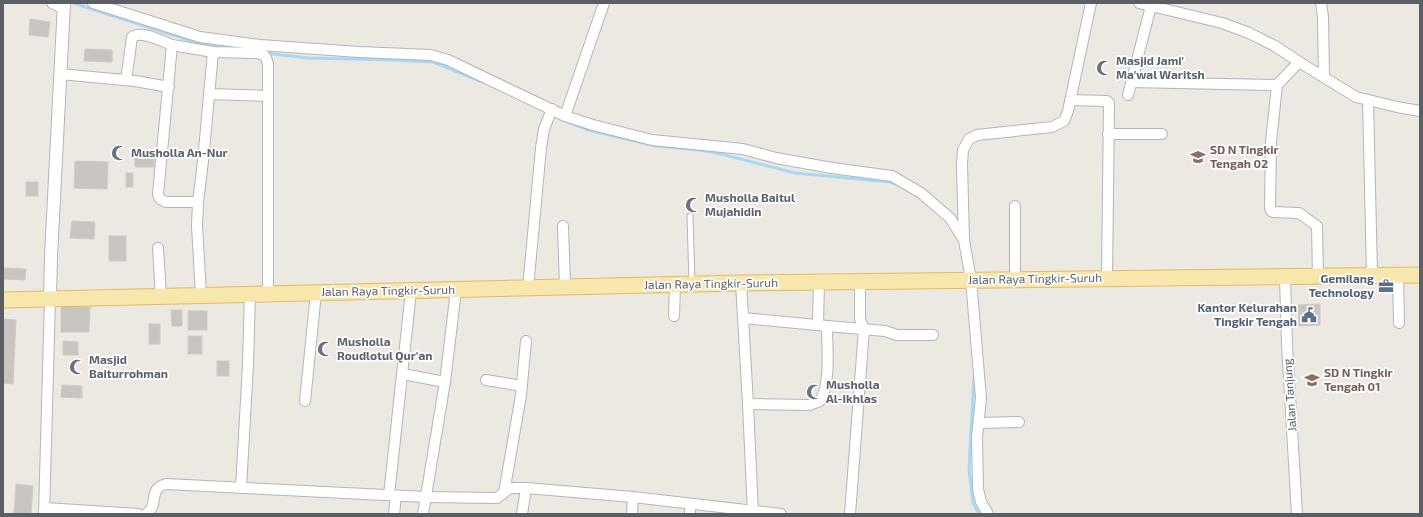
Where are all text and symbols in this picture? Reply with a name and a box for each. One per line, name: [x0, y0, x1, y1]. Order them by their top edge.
place label: Masjid Jami' Ma'wal Waritsh: [1116, 53, 1205, 81]
mosque icon: Masjid Jami' Ma'wal Waritsh: [1095, 59, 1113, 77]
place label: SD N Tingkir Tengah 02: [1210, 142, 1279, 170]
mosque icon: Musholla An-Nur: [110, 144, 128, 162]
place label: Musholla An-Nur: [131, 145, 228, 159]
school or university icon: SD N Tingkir Tengah 02: [1189, 148, 1207, 166]
place label: Musholla Baitul Mujahidin: [705, 190, 795, 219]
mosque icon: Musholla Baitul Mujahidin: [684, 196, 702, 214]
street label: Jalan Raya Tingkir-Suruh: [968, 270, 1102, 286]
place label: Gemilang Technology: [1309, 271, 1374, 300]
street label: Jalan Raya Tingkir-Suruh: [644, 275, 778, 291]
office icon: Gemilang Technology: [1377, 277, 1395, 295]
street label: Jalan Raya Tingkir-Suruh: [321, 282, 455, 298]
place label: Kantor Kelurahan Tingkir Tengah: [1197, 300, 1297, 328]
public building icon: Kantor Kelurahan Tingkir Tengah: [1300, 306, 1318, 324]
place label: Musholla Roudlotul Qur'an: [337, 334, 432, 363]
mosque icon: Musholla Roudlotul Qur'an: [316, 340, 334, 358]
place label: Masjid Baiturrohman: [89, 352, 168, 380]
mosque icon: Masjid Baiturrohman: [68, 358, 86, 376]
street label: Jalan Tanjung: [1279, 358, 1300, 432]
place label: SD N Tingkir Tengah 01: [1324, 365, 1393, 393]
school or university icon: SD N Tingkir Tengah 01: [1303, 371, 1321, 389]
place label: Musholla Al-Ikhlas: [826, 377, 880, 405]
mosque icon: Musholla Al-Ikhlas: [805, 383, 823, 401]

